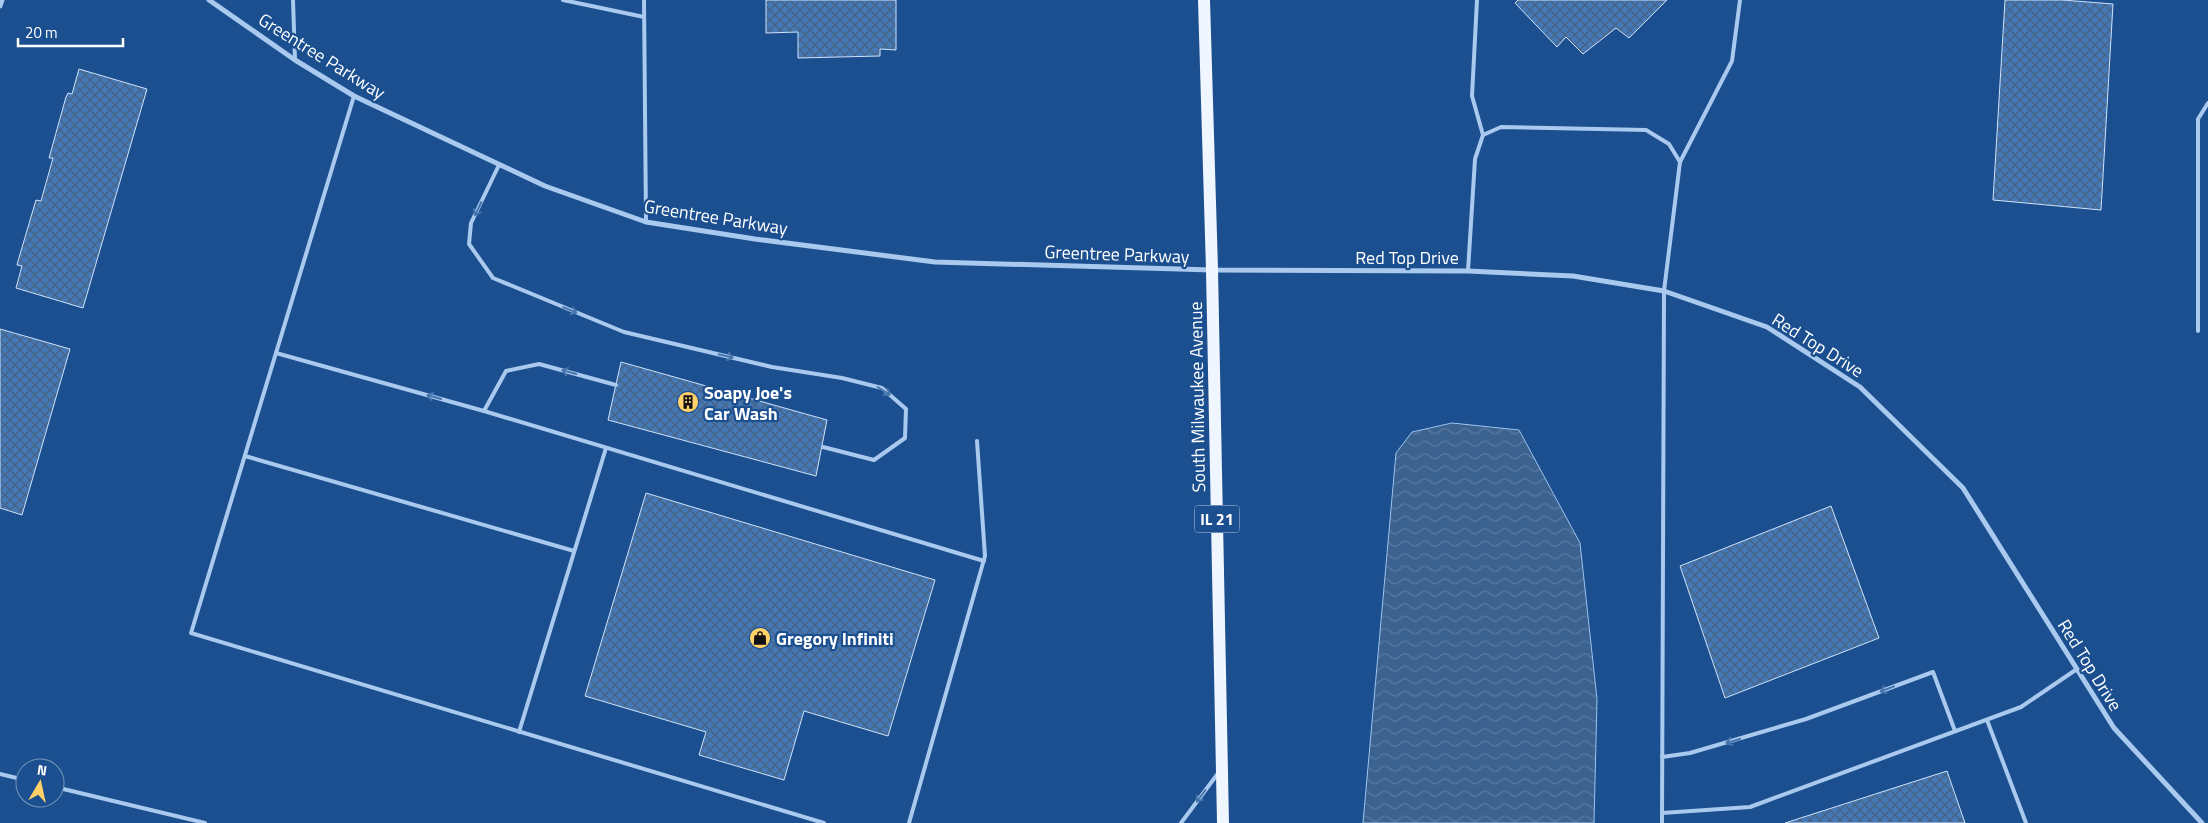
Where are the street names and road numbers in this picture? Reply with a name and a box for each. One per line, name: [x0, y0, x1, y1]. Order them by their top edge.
street label: Greentree Parkway: [253, 6, 391, 106]
street label: Greentree Parkway: [642, 192, 790, 242]
street label: Greentree Parkway: [1044, 238, 1190, 270]
street label: Red Top Drive: [1355, 244, 1459, 271]
street label: South Milwaukee Avenue: [1182, 301, 1212, 493]
street label: Red Top Drive: [1767, 306, 1869, 384]
road number: IL 21: [1194, 506, 1240, 532]
street label: Red Top Drive: [2051, 614, 2129, 716]

